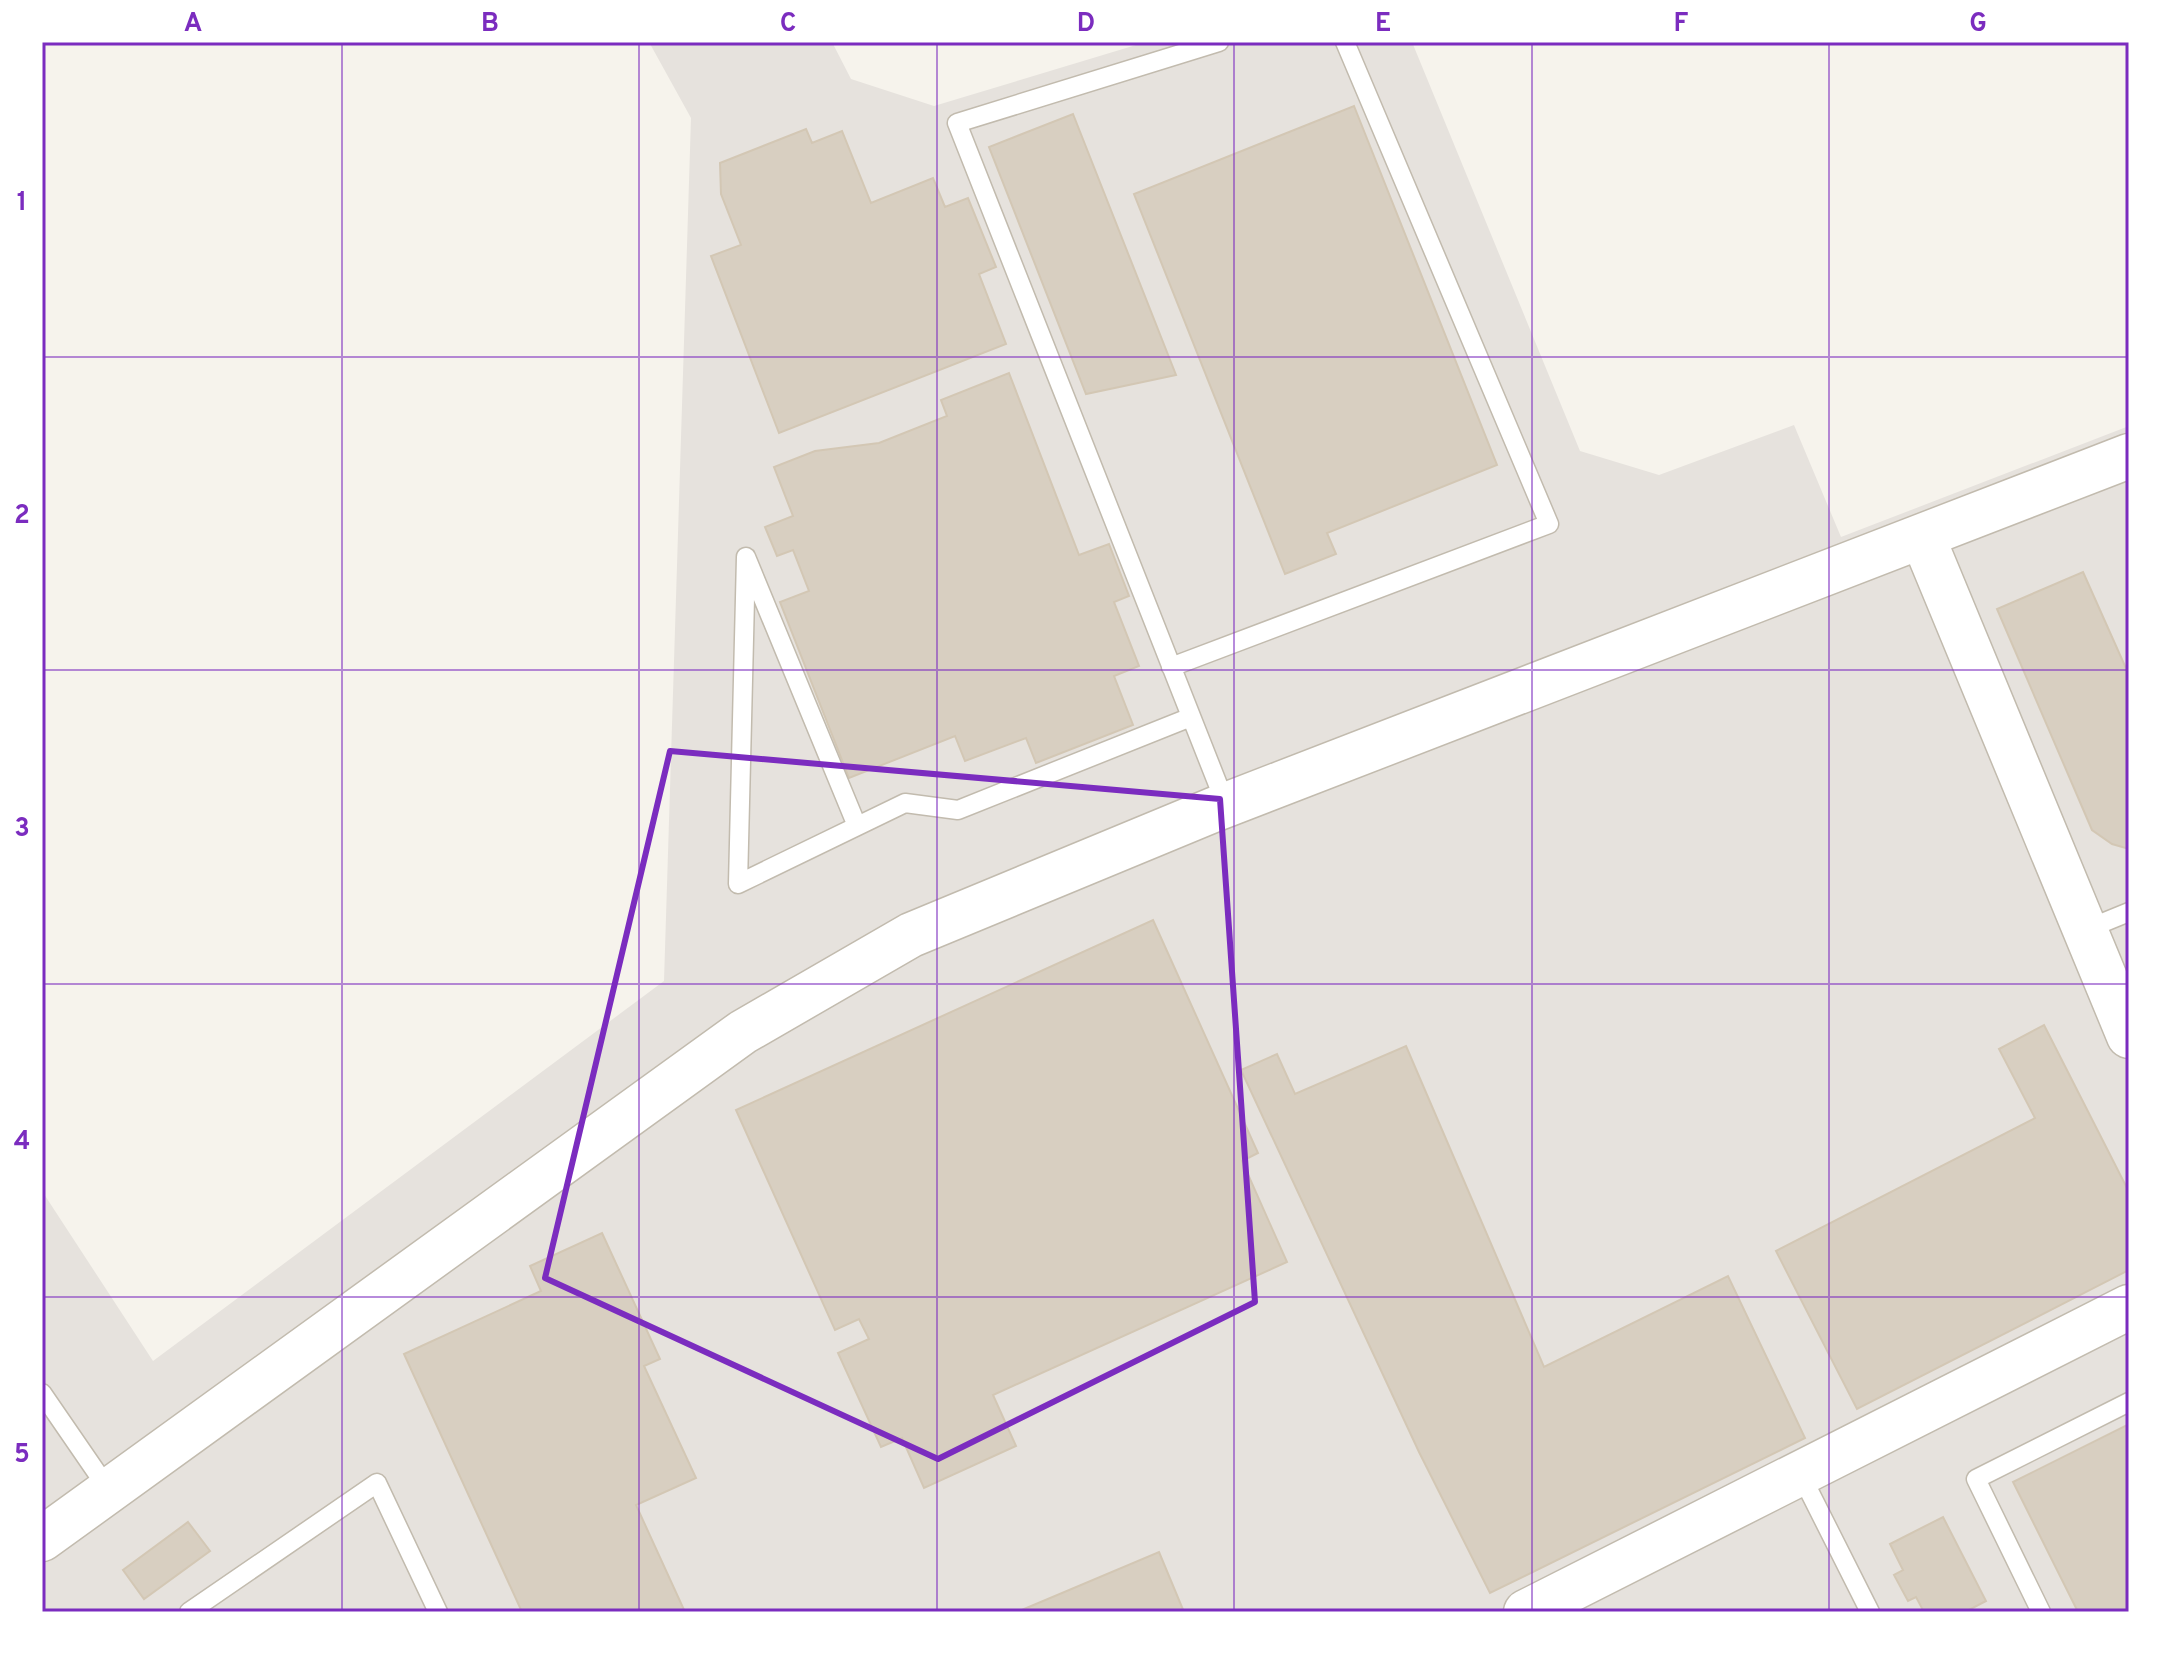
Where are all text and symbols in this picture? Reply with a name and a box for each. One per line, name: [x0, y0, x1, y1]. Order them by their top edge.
text: A: [184, 8, 202, 41]
text: B: [481, 8, 499, 41]
text: C: [780, 8, 796, 41]
text: D: [1077, 8, 1095, 41]
text: E: [1375, 8, 1391, 41]
text: F: [1674, 8, 1689, 41]
text: G: [1969, 8, 1987, 41]
text: 1: [17, 187, 27, 220]
text: 2: [14, 500, 30, 533]
text: 3: [14, 813, 30, 846]
text: 4: [14, 1126, 30, 1159]
text: 5: [14, 1439, 30, 1472]

